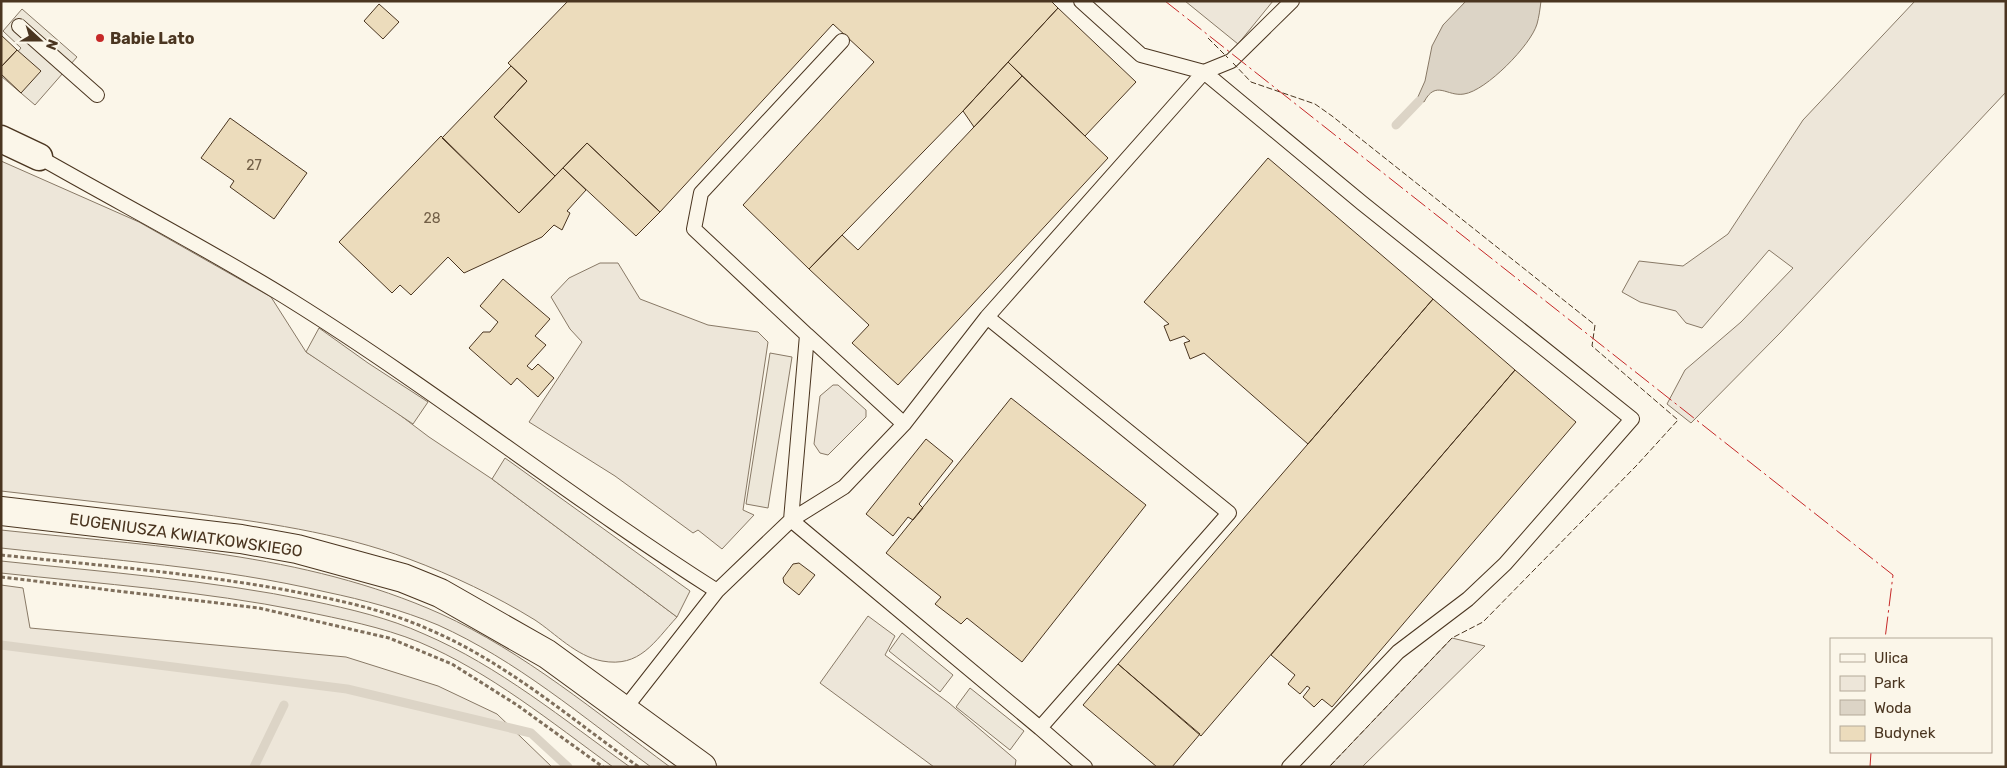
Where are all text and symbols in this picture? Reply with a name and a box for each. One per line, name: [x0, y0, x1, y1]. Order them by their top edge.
north arrow: [15, 15, 65, 65]
place label: Babie Lato: [110, 29, 195, 48]
marker: Babie Lato: [94, 32, 106, 44]
text: N: [42, 37, 61, 52]
house number: 27: [246, 157, 262, 174]
house number: 28: [423, 210, 441, 227]
street label: EUGENIUSZA KWIATKOWSKIEGO: [68, 509, 304, 561]
legend: [1830, 638, 1992, 753]
text: Ulica: [1874, 649, 1908, 667]
text: Park: [1874, 674, 1905, 692]
text: Woda: [1874, 699, 1912, 717]
text: Budynek: [1874, 724, 1936, 742]

